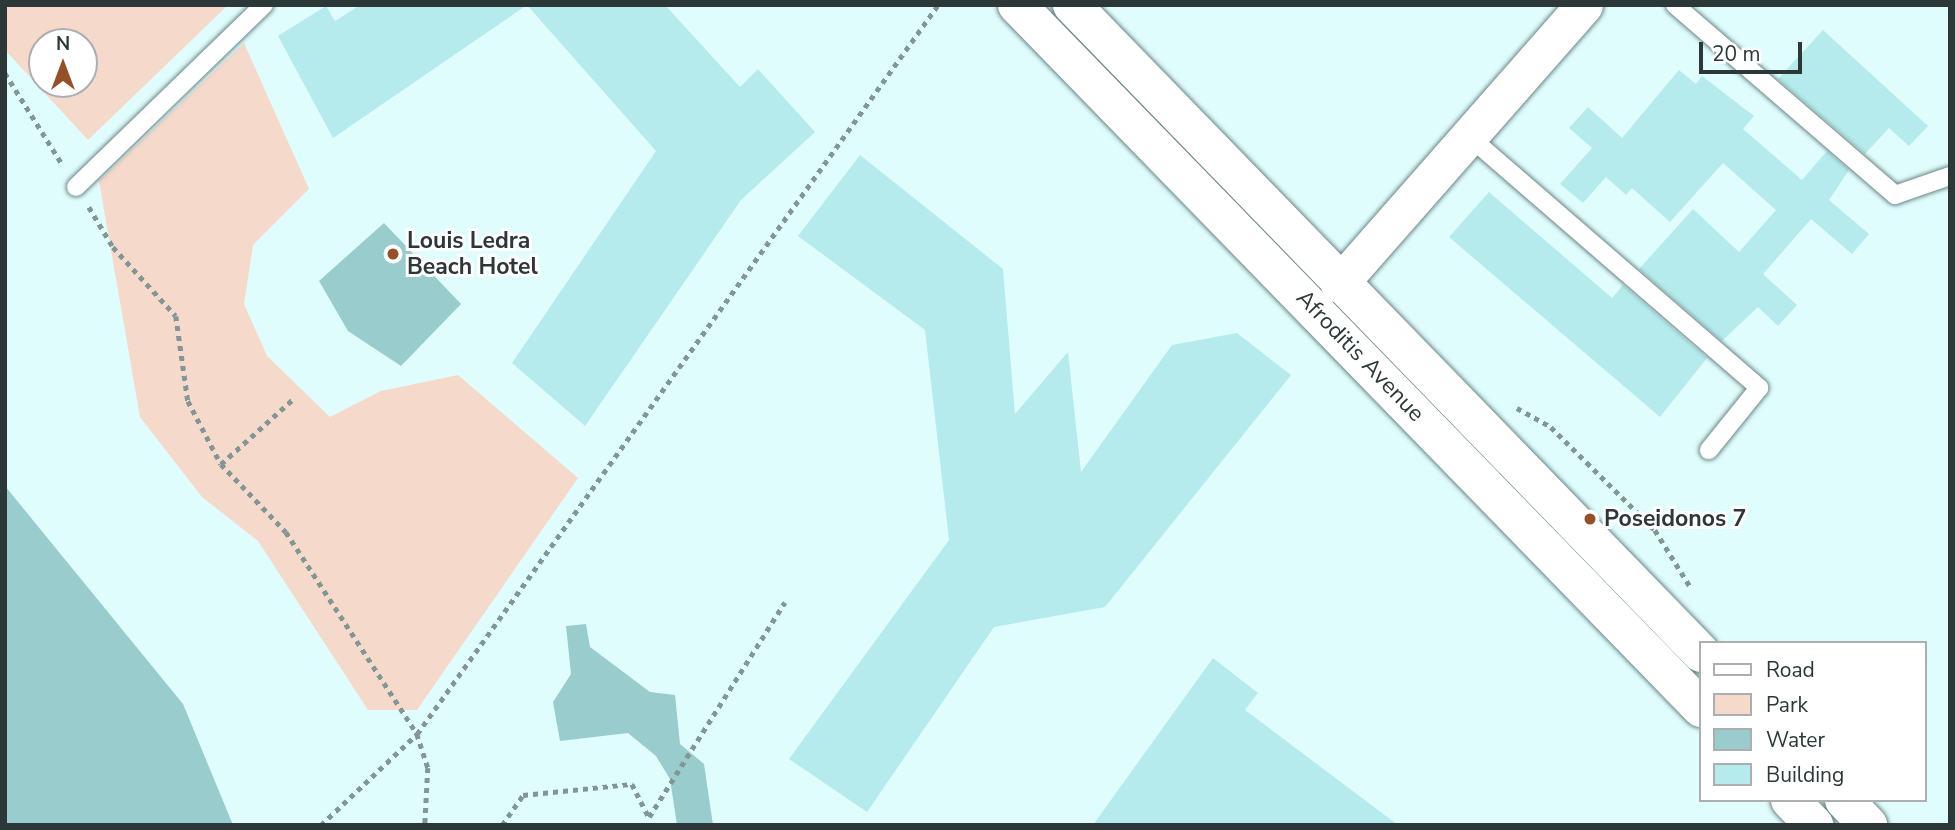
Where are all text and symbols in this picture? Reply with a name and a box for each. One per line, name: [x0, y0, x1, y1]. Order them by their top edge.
north arrow: [28, 28, 98, 98]
scale bar: [1703, 28, 1806, 72]
text: N: [56, 31, 70, 57]
text: 20 m: [1712, 40, 1761, 68]
place label: Louis Ledra Beach Hotel: [407, 227, 538, 281]
marker: Louis Ledra Beach Hotel: [385, 246, 401, 262]
street label: Afroditis Avenue: [1290, 284, 1430, 428]
place label: Poseidonos 7: [1604, 505, 1746, 533]
marker: Poseidonos 7: [1582, 511, 1598, 527]
legend: [1700, 641, 1927, 802]
text: Road: [1766, 656, 1815, 684]
text: Park: [1766, 691, 1808, 719]
text: Water: [1766, 726, 1825, 754]
text: Building: [1766, 761, 1844, 789]

